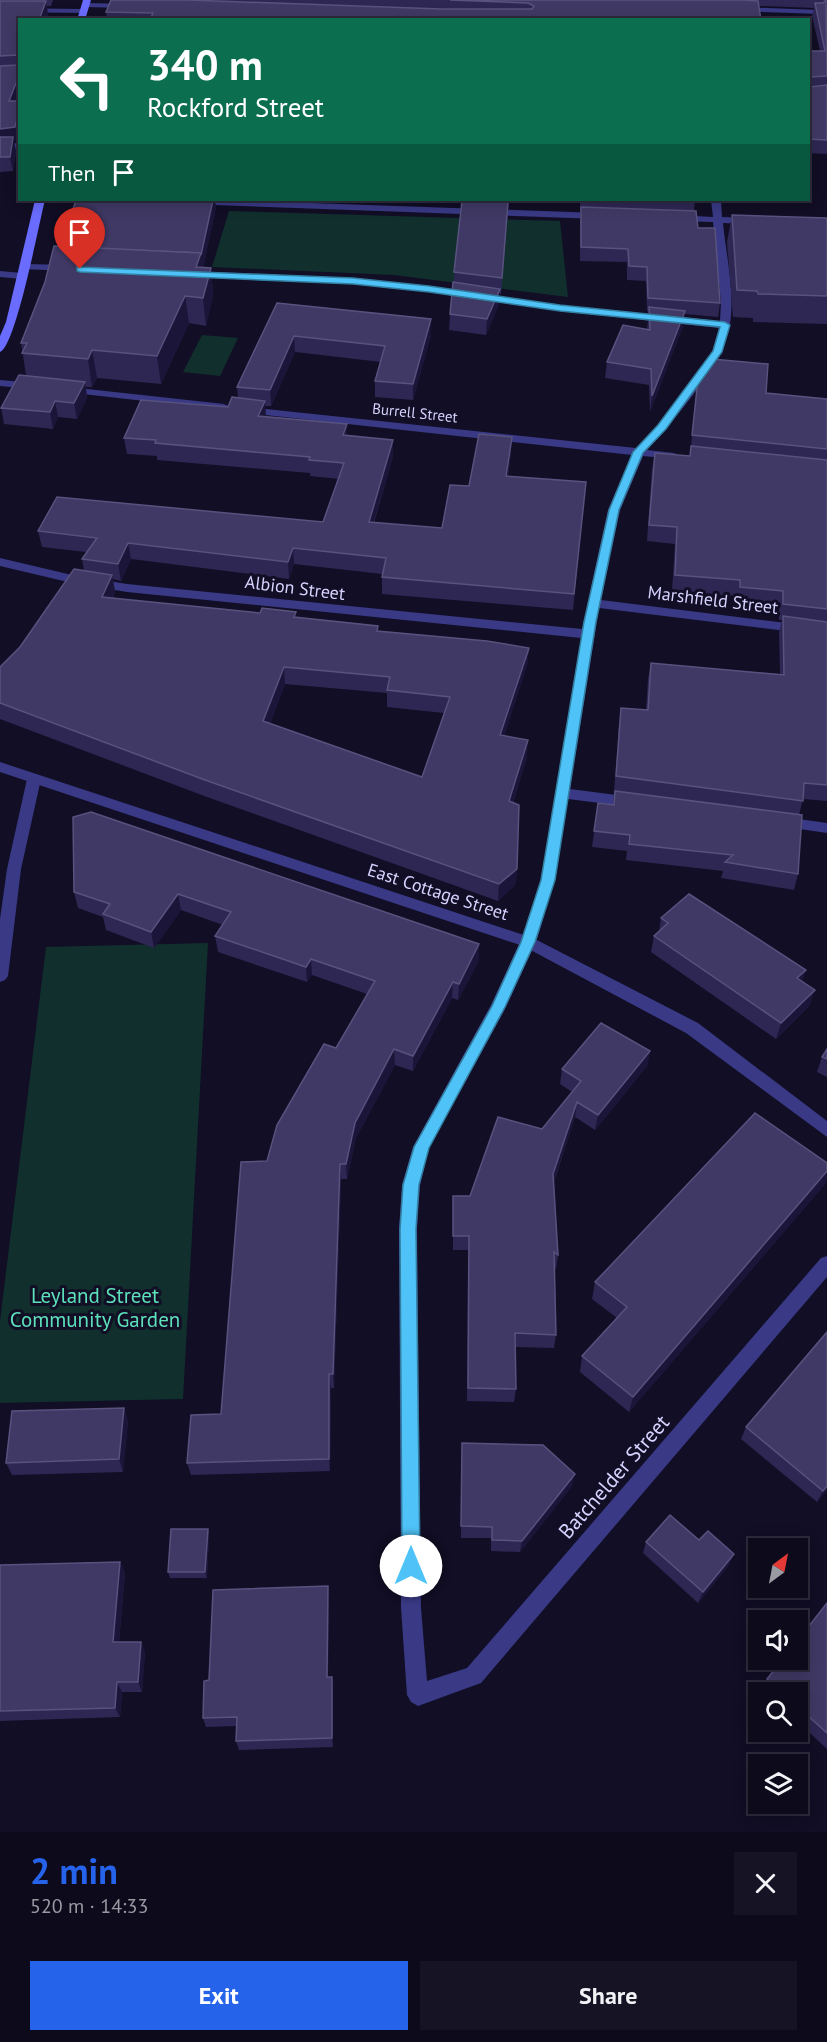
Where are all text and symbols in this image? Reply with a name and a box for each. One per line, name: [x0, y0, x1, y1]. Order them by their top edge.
text: 340 m: [147, 37, 263, 92]
icon: left: [48, 42, 126, 120]
text: Rockford Street: [147, 90, 324, 124]
icon: arrive: [107, 156, 140, 189]
text: Then: [48, 159, 95, 187]
pin: [54, 207, 105, 269]
icon: arrive: [63, 216, 96, 249]
street label: Burrell Street: [371, 399, 459, 426]
street label: Albion Street: [244, 570, 346, 605]
street label: Marshfield Street: [647, 580, 780, 619]
street label: East Cottage Street: [365, 858, 512, 925]
park label: Leyland Street Community Garden: [10, 1282, 180, 1333]
street label: Batchelder Street: [552, 1409, 675, 1544]
position arrow: [379, 1534, 443, 1598]
north arrow: [748, 1538, 808, 1598]
map controls: [748, 1538, 808, 1814]
button: sound: [748, 1610, 808, 1670]
button: search: [748, 1682, 808, 1742]
button: layers: [748, 1754, 808, 1814]
text: 2 min: [30, 1847, 118, 1894]
button: close: [734, 1852, 797, 1915]
text: 520 m · 14:33: [30, 1893, 148, 1919]
button: Exit: [30, 1961, 408, 2030]
button: Share: [420, 1961, 797, 2030]

